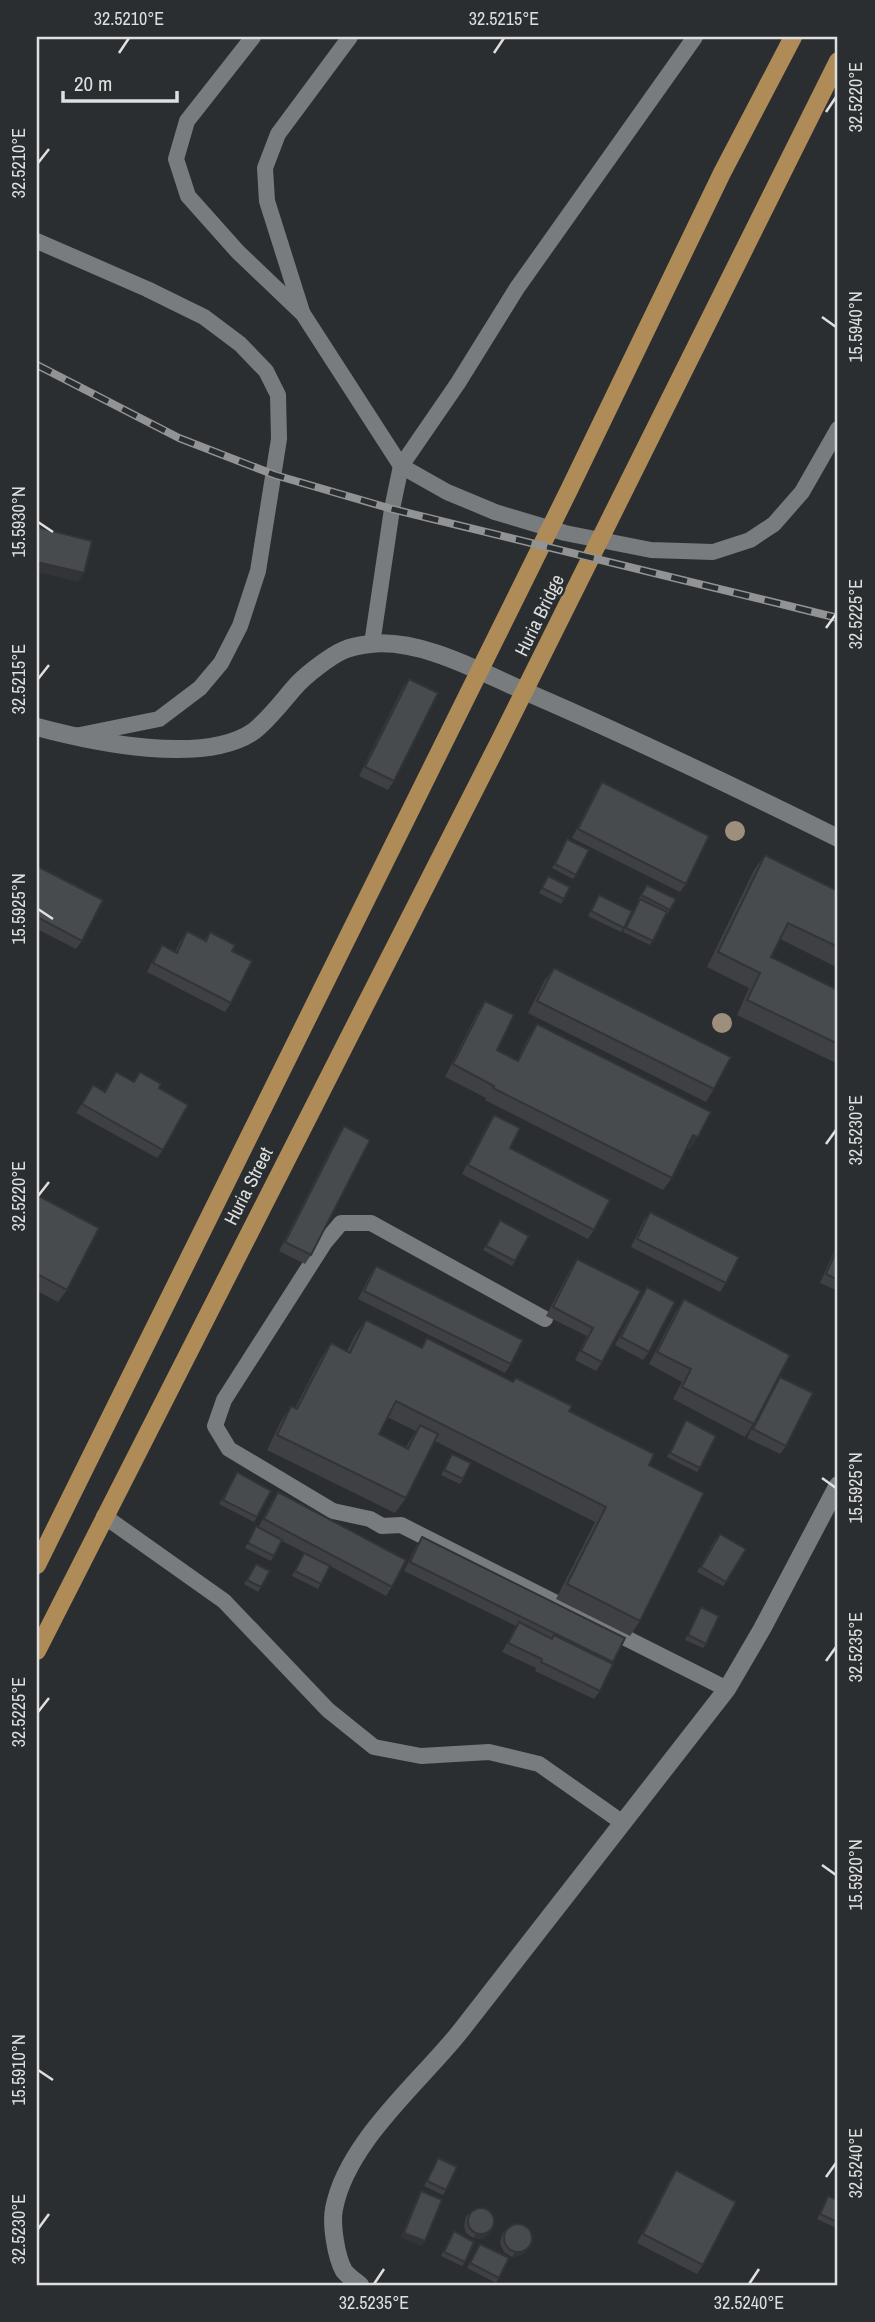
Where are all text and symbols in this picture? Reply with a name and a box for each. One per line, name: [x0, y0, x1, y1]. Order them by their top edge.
text: 32.5210°E: [94, 6, 164, 31]
text: 32.5215°E: [469, 6, 539, 31]
scale bar: [63, 60, 177, 104]
text: 32.5220°E: [843, 62, 868, 132]
text: 20 m: [74, 69, 112, 98]
text: 32.5210°E: [6, 128, 31, 198]
text: 15.5940°N: [843, 291, 868, 363]
text: 15.5930°N: [6, 486, 31, 558]
street label: Huria Bridge: [508, 570, 570, 660]
text: 32.5225°E: [843, 579, 868, 649]
text: 32.5215°E: [6, 644, 31, 714]
text: 15.5925°N: [6, 873, 31, 945]
text: 32.5230°E: [843, 1095, 868, 1165]
street label: Huria Street: [217, 1142, 279, 1229]
text: 32.5220°E: [6, 1161, 31, 1231]
text: 15.5925°N: [843, 1452, 868, 1524]
text: 32.5235°E: [843, 1612, 868, 1682]
text: 32.5225°E: [6, 1677, 31, 1747]
text: 15.5920°N: [843, 1839, 868, 1911]
text: 15.5910°N: [6, 2034, 31, 2106]
text: 32.5240°E: [843, 2128, 868, 2198]
text: 32.5230°E: [6, 2194, 31, 2264]
text: 32.5235°E: [339, 2290, 409, 2315]
text: 32.5240°E: [714, 2290, 784, 2315]

